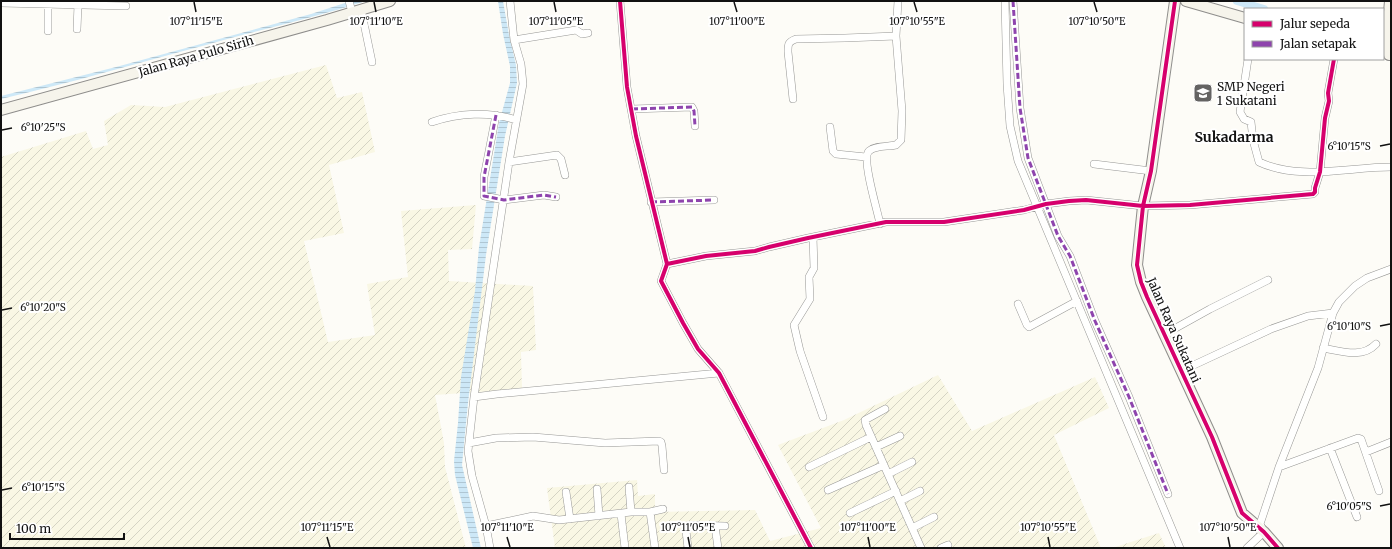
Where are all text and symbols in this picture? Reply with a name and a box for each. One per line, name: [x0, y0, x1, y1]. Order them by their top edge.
legend: [1244, 8, 1384, 60]
text: 107°11'15"E: [170, 15, 223, 28]
text: 107°11'10"E: [349, 15, 403, 28]
text: 107°11'05"E: [529, 15, 584, 28]
text: 107°11'00"E: [709, 15, 765, 28]
text: 107°10'55"E: [889, 15, 945, 28]
text: 107°10'50"E: [1069, 15, 1126, 28]
text: Jalur sepeda: [1279, 16, 1351, 31]
street label: Jalan Raya Pulo Sirih: [136, 32, 255, 80]
text: Jalan setapak: [1279, 36, 1357, 51]
place label: SMP Negeri 1 Sukatani: [1217, 79, 1285, 108]
school or university icon: SMP Negeri 1 Sukatani: [1192, 82, 1214, 104]
text: 6°10'25"S: [21, 121, 65, 134]
district label: Sukadarma: [1194, 128, 1274, 146]
text: 6°10'15"S: [1327, 140, 1371, 153]
street label: Jalan Raya Sukatani: [1144, 274, 1204, 385]
text: 6°10'20"S: [20, 301, 66, 314]
text: 6°10'10"S: [1327, 320, 1371, 333]
text: 6°10'15"S: [21, 481, 65, 494]
text: 6°10'05"S: [1326, 500, 1372, 513]
scale bar: [10, 515, 124, 541]
text: 100 m: [16, 521, 51, 536]
text: 107°11'15"E: [301, 521, 354, 534]
text: 107°11'10"E: [480, 521, 534, 534]
text: 107°11'05"E: [661, 521, 716, 534]
text: 107°11'00"E: [840, 521, 896, 534]
text: 107°10'55"E: [1020, 521, 1076, 534]
text: 107°10'50"E: [1200, 521, 1257, 534]

